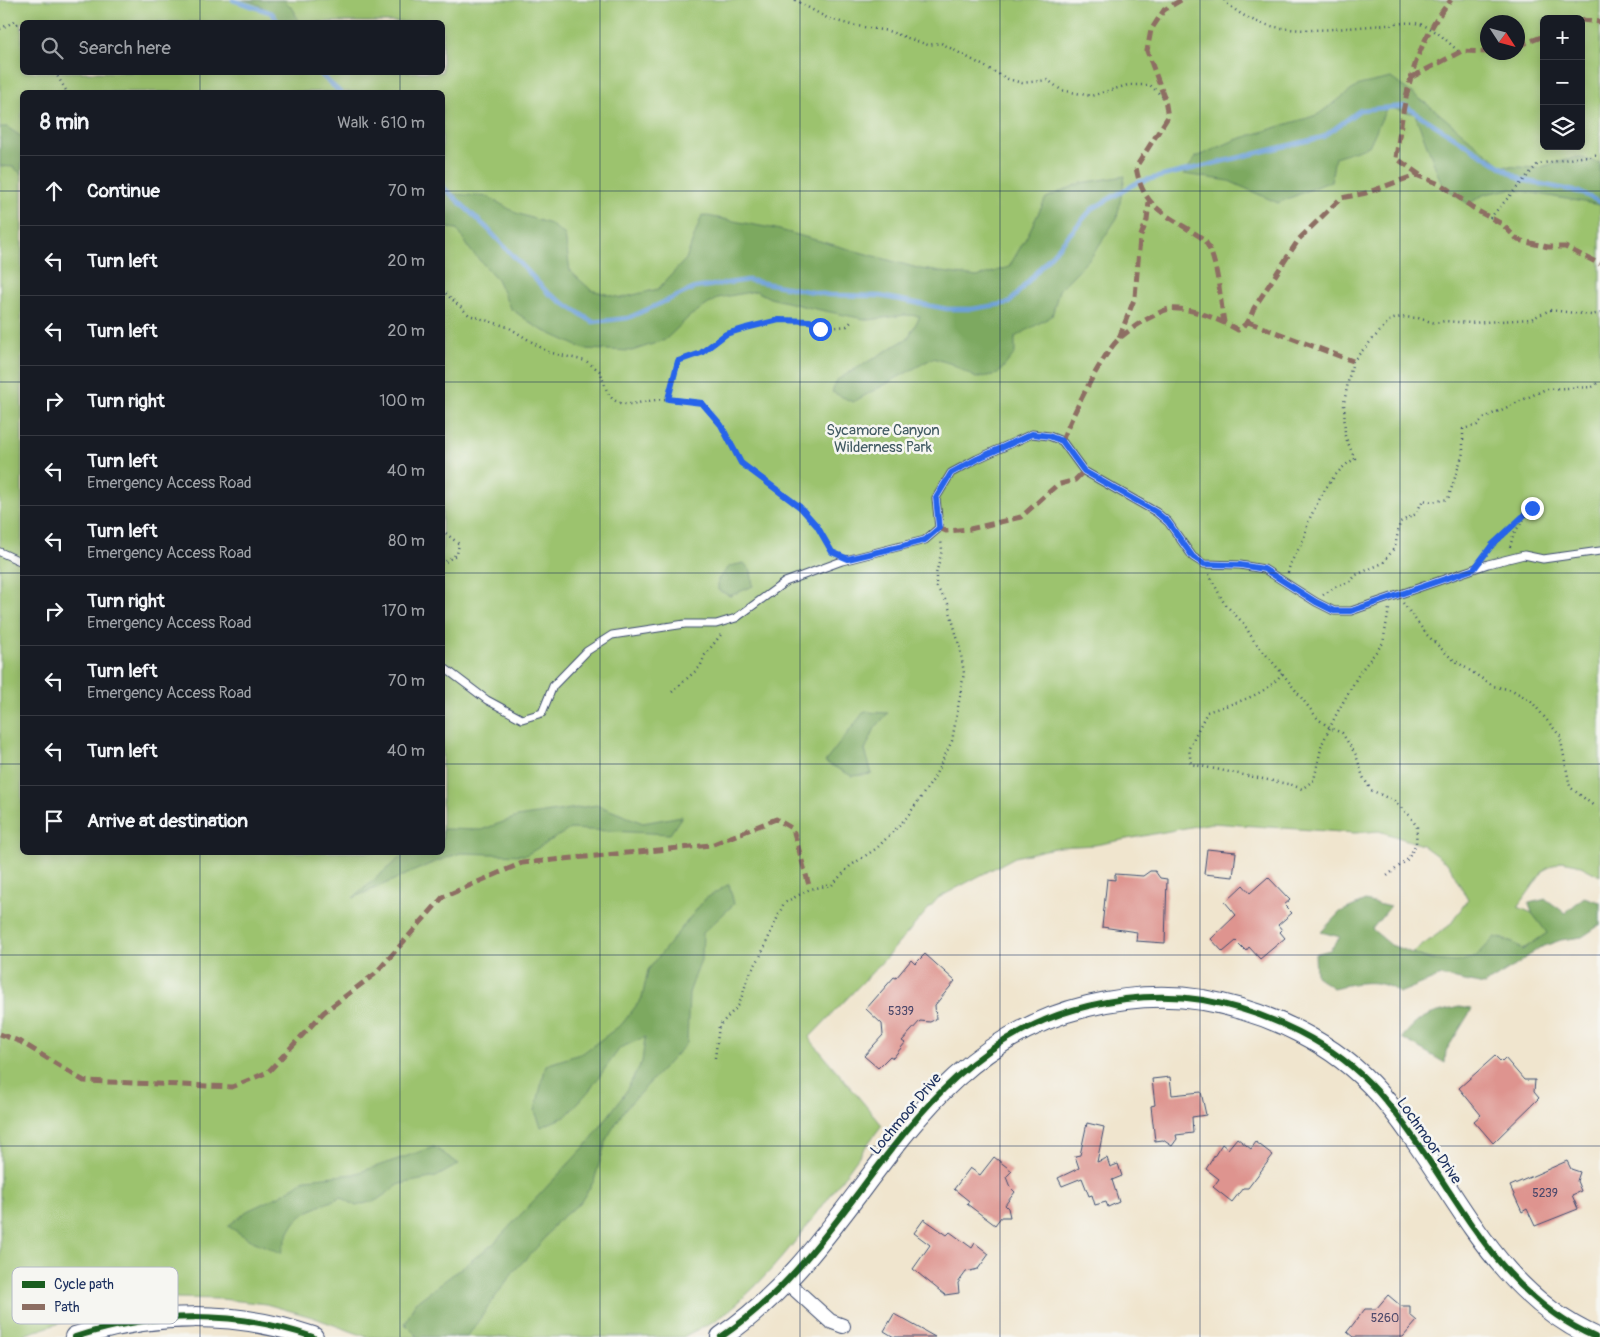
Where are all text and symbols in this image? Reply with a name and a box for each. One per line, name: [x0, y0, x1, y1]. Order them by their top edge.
north arrow: [1480, 15, 1525, 60]
map controls: [1540, 15, 1585, 150]
button: +: [1540, 15, 1585, 60]
search box: [20, 20, 445, 75]
icon: search: [38, 34, 66, 62]
text: Search here: [78, 36, 171, 60]
button: −: [1540, 60, 1585, 105]
button: layers: [1540, 105, 1585, 150]
text: 8 min: [40, 109, 89, 136]
text: Walk · 610 m: [337, 113, 425, 133]
icon: ahead: [40, 177, 68, 205]
text: Continue: [87, 179, 160, 203]
text: 70 m: [388, 181, 425, 201]
icon: left: [40, 247, 68, 275]
text: Turn left: [87, 249, 157, 273]
text: 20 m: [387, 251, 425, 271]
icon: left: [40, 317, 68, 345]
route start: [809, 318, 832, 341]
text: Turn left: [87, 319, 157, 343]
text: 20 m: [387, 321, 425, 341]
icon: right: [40, 387, 68, 415]
text: Turn right: [87, 389, 165, 413]
text: 100 m: [379, 391, 425, 411]
park label: Sycamore Canyon Wilderness Park: [826, 421, 940, 457]
text: Turn left: [87, 449, 157, 473]
icon: left: [40, 457, 68, 485]
text: 40 m: [387, 461, 425, 481]
text: Emergency Access Road: [87, 473, 252, 493]
route end: [1521, 497, 1544, 520]
text: Turn left: [87, 519, 157, 543]
icon: left: [40, 527, 68, 555]
text: 80 m: [388, 531, 425, 551]
text: Emergency Access Road: [87, 543, 252, 563]
text: Turn right: [87, 589, 165, 613]
icon: right: [40, 597, 68, 625]
text: 170 m: [382, 601, 425, 621]
text: Emergency Access Road: [87, 613, 252, 633]
text: Turn left: [87, 659, 157, 683]
icon: left: [40, 667, 68, 695]
text: 70 m: [388, 671, 425, 691]
text: Emergency Access Road: [87, 683, 252, 703]
icon: left: [40, 737, 68, 765]
text: Turn left: [87, 739, 157, 763]
text: 40 m: [387, 741, 425, 761]
icon: arrive: [40, 807, 68, 835]
text: Arrive at destination: [87, 809, 248, 833]
house number: 5339: [888, 1004, 914, 1019]
street label: Lochmoor Drive: [866, 1069, 946, 1159]
street label: Lochmoor Drive: [1392, 1094, 1466, 1188]
house number: 5239: [1532, 1186, 1558, 1201]
legend: [12, 1267, 178, 1324]
text: Cycle path: [54, 1276, 114, 1293]
text: Path: [54, 1299, 79, 1316]
house number: 5260: [1371, 1311, 1399, 1326]

